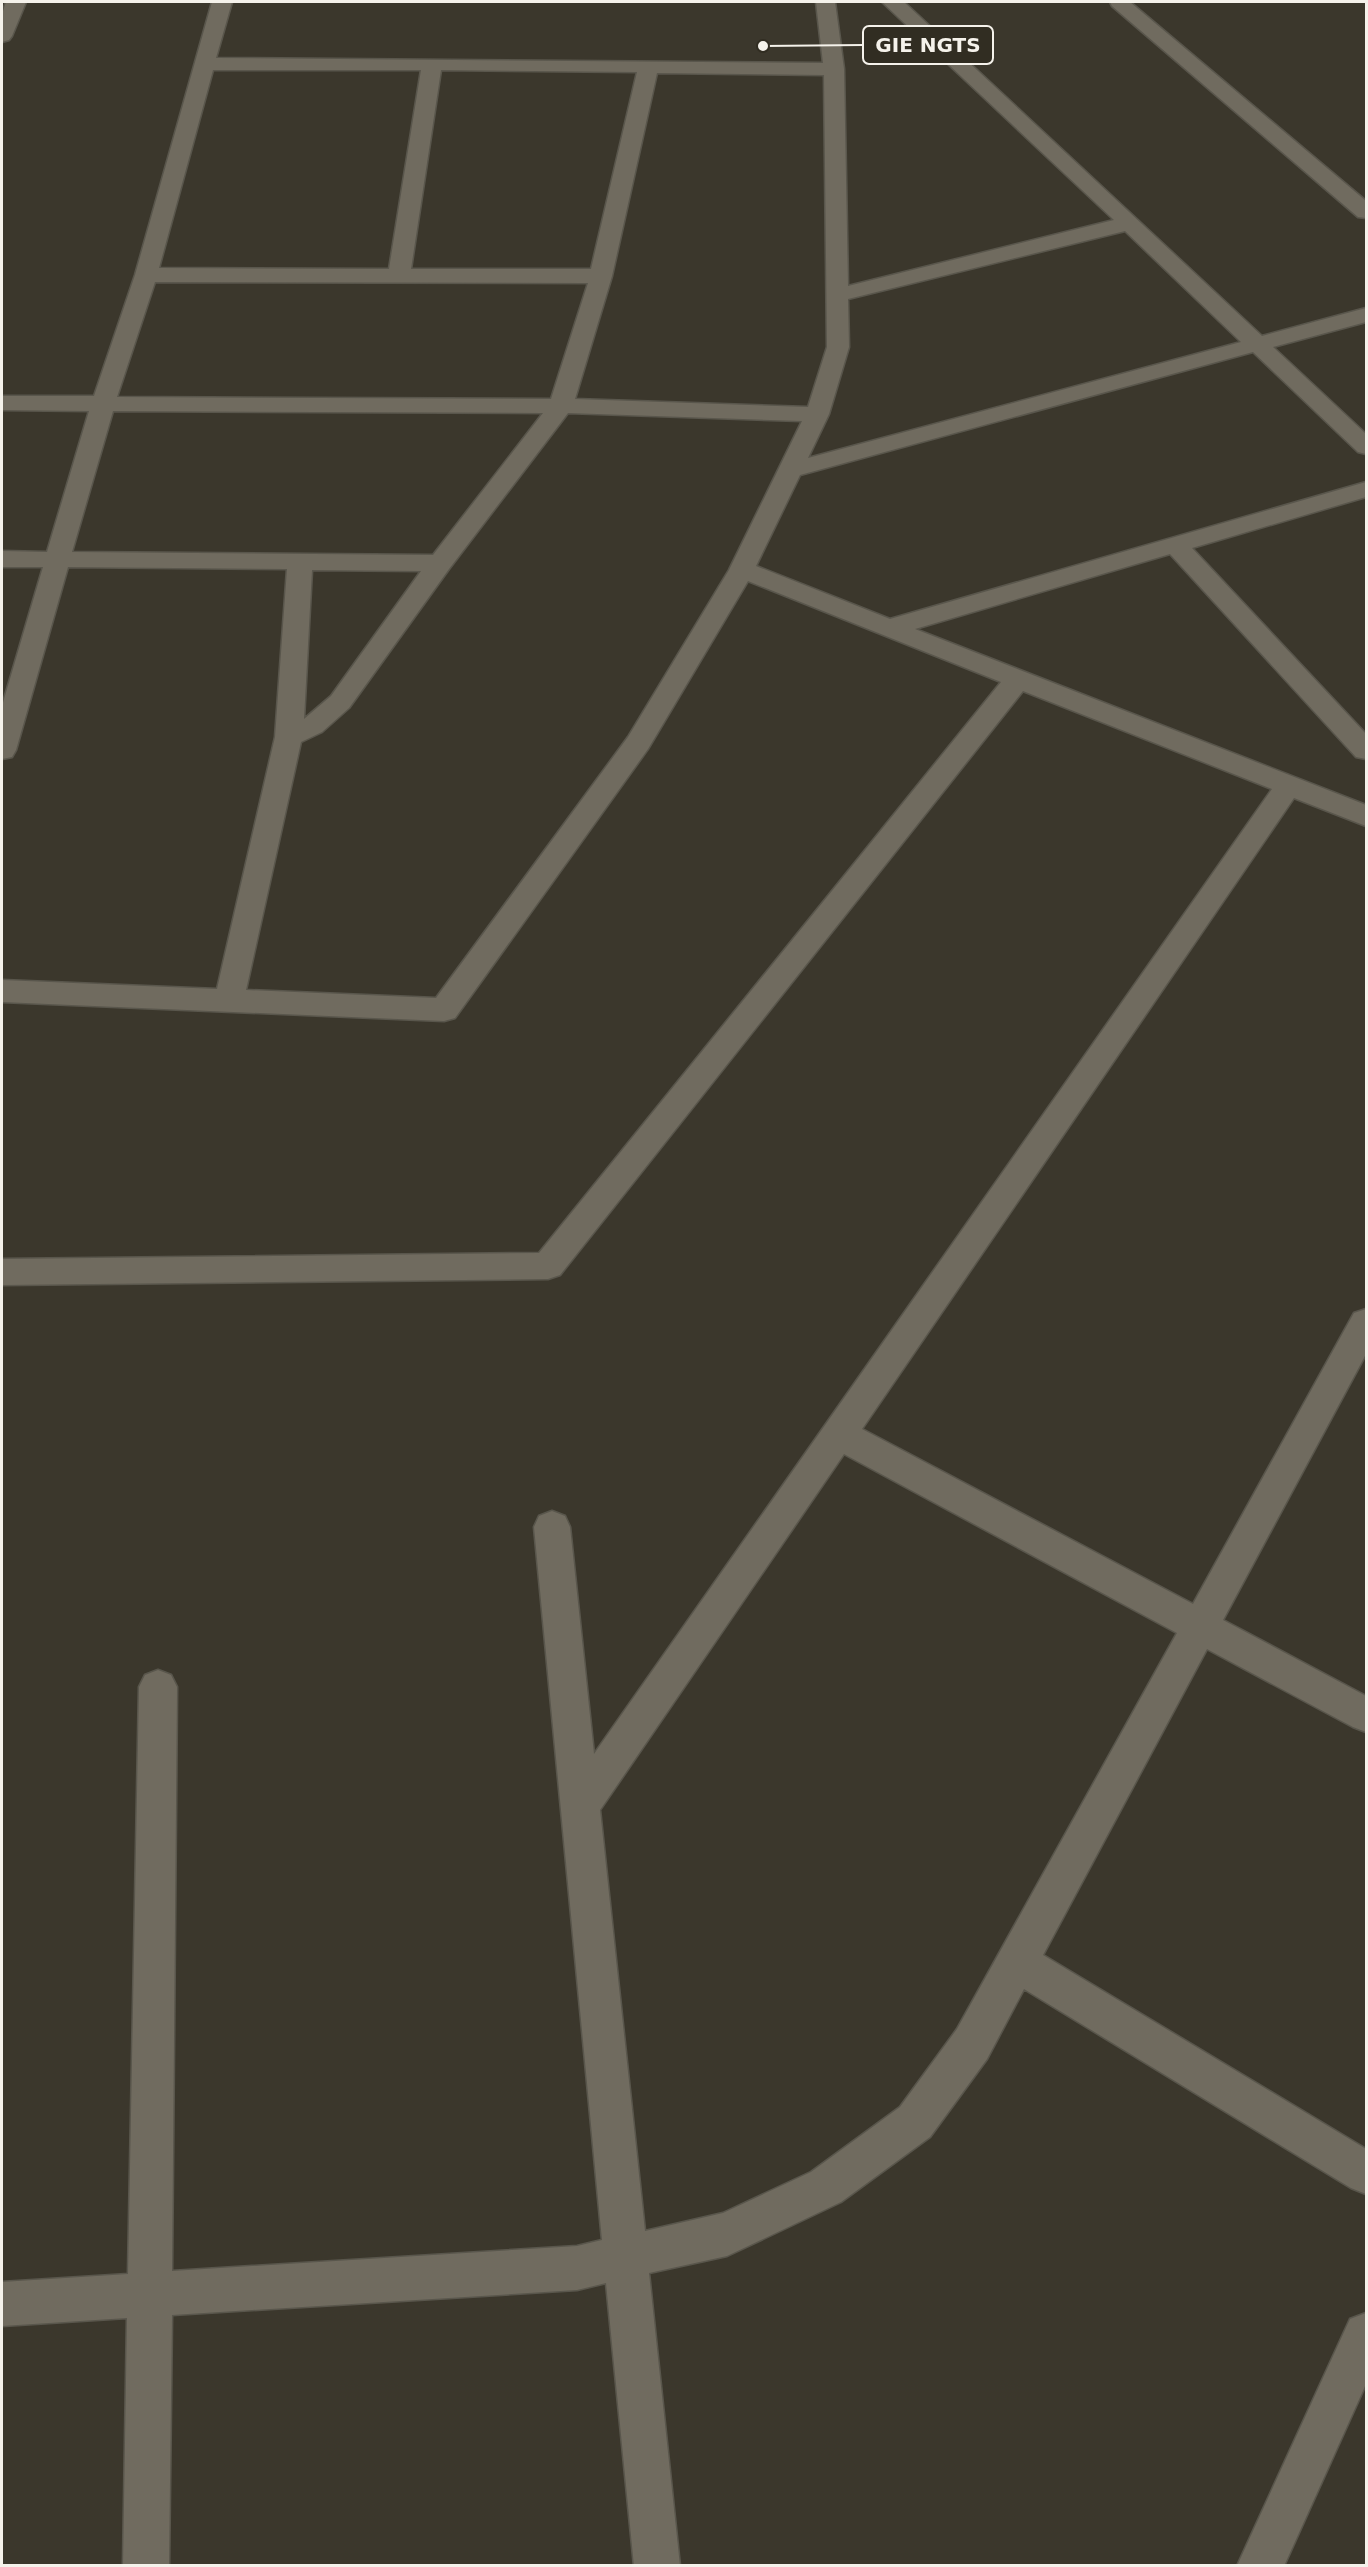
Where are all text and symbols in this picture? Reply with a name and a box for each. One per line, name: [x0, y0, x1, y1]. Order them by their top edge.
callout: GIE NGTS: [863, 26, 993, 64]
text: GIE NGTS: [875, 33, 981, 57]

